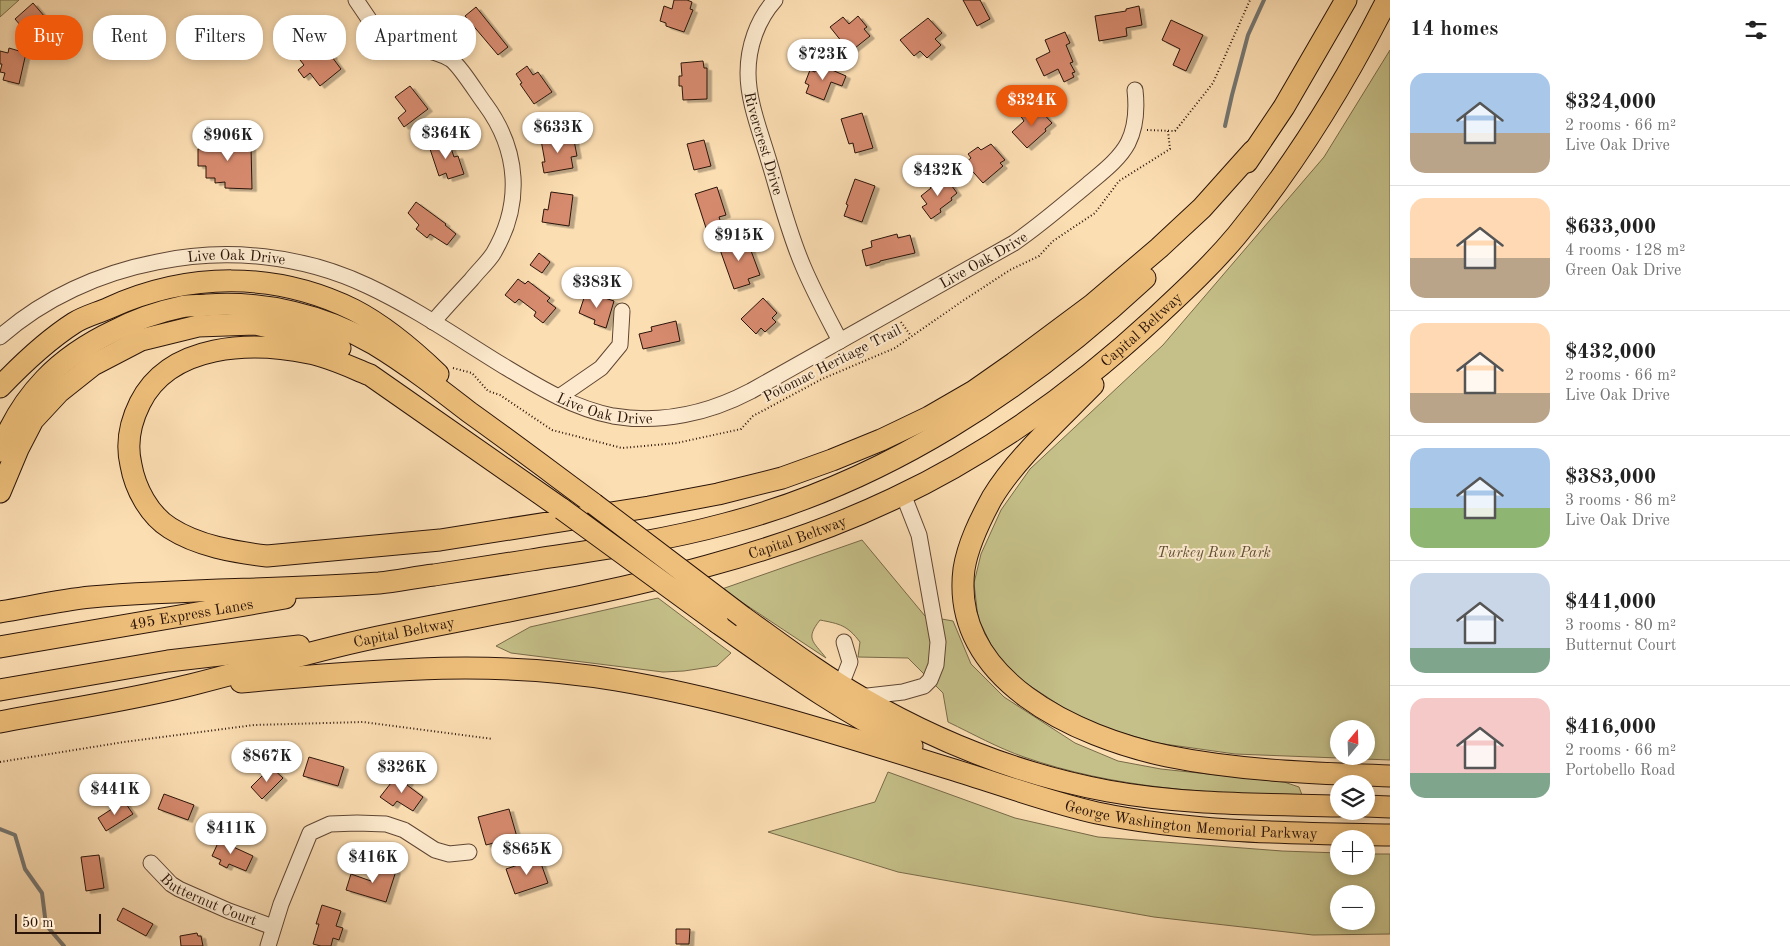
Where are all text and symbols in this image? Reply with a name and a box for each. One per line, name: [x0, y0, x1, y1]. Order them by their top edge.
chip: Buy: [15, 15, 83, 60]
chip: Rent: [93, 15, 166, 60]
chip: Filters: [176, 15, 263, 60]
chip: New: [273, 15, 346, 60]
chip: Apartment: [356, 15, 476, 60]
icon: filters: [1742, 16, 1770, 44]
text: 14 homes: [1410, 19, 1498, 40]
pin: $723K: [788, 38, 858, 81]
text: $723K: [798, 47, 848, 63]
pin: $324K: [997, 84, 1067, 127]
street label: Rivercrest Drive: [741, 91, 785, 197]
text: $324,000: [1565, 92, 1656, 113]
text: $324K: [1007, 93, 1057, 109]
icon: home: [1450, 93, 1510, 153]
pin: $633K: [523, 112, 593, 154]
pin: $364K: [411, 118, 481, 160]
text: 2 rooms · 66 m²: [1565, 118, 1676, 134]
pin: $906K: [193, 120, 263, 162]
text: $633K: [533, 120, 583, 136]
text: $364K: [421, 126, 471, 142]
text: $906K: [203, 128, 253, 144]
text: Live Oak Drive: [1565, 138, 1670, 154]
pin: $432K: [903, 154, 973, 197]
text: $432K: [913, 163, 963, 179]
text: $633,000: [1565, 217, 1656, 238]
icon: home: [1450, 218, 1510, 278]
pin: $915K: [704, 220, 774, 262]
text: $915K: [714, 228, 764, 244]
street label: Live Oak Drive: [938, 230, 1031, 292]
text: 4 rooms · 128 m²: [1565, 243, 1685, 259]
street label: Live Oak Drive: [187, 249, 287, 269]
text: Green Oak Drive: [1565, 263, 1681, 279]
pin: $383K: [562, 266, 632, 309]
text: $383K: [572, 275, 622, 291]
street label: Capital Beltway: [1099, 291, 1186, 371]
street label: Potomac Heritage Trail: [761, 323, 904, 406]
text: $432,000: [1565, 342, 1656, 363]
icon: home: [1450, 343, 1510, 403]
text: 2 rooms · 66 m²: [1565, 368, 1676, 384]
text: Live Oak Drive: [1565, 388, 1670, 404]
street label: Live Oak Drive: [554, 391, 653, 428]
text: $383,000: [1565, 467, 1656, 488]
icon: home: [1450, 468, 1510, 528]
text: 3 rooms · 86 m²: [1565, 493, 1676, 509]
text: Live Oak Drive: [1565, 513, 1670, 529]
street label: Capital Beltway: [747, 514, 849, 563]
park label: Turkey Run Park: [1157, 546, 1271, 561]
text: $441,000: [1565, 592, 1656, 613]
icon: home: [1450, 593, 1510, 653]
street label: 495 Express Lanes: [128, 598, 255, 634]
street label: Capital Beltway: [352, 616, 456, 651]
text: 3 rooms · 80 m²: [1565, 618, 1676, 634]
text: Butternut Court: [1565, 638, 1676, 654]
text: $416,000: [1565, 717, 1656, 738]
icon: home: [1450, 718, 1510, 778]
north arrow: [1330, 720, 1375, 765]
map controls: [1330, 720, 1375, 930]
pin: $867K: [232, 740, 302, 783]
text: 2 rooms · 66 m²: [1565, 743, 1676, 759]
text: $867K: [242, 749, 292, 765]
pin: $326K: [367, 752, 437, 794]
text: $326K: [377, 760, 427, 776]
text: Portobello Road: [1565, 763, 1675, 779]
pin: $441K: [80, 774, 150, 816]
button: layers: [1330, 775, 1375, 820]
text: $441K: [90, 782, 140, 798]
street label: George Washington Memorial Parkway: [1063, 799, 1318, 843]
pin: $411K: [196, 812, 266, 855]
text: $411K: [206, 821, 256, 837]
button: +: [1330, 830, 1375, 875]
pin: $865K: [492, 834, 562, 876]
pin: $416K: [338, 842, 408, 884]
text: $865K: [502, 842, 552, 858]
text: $416K: [348, 850, 398, 866]
street label: Butternut Court: [157, 872, 258, 929]
button: −: [1330, 885, 1375, 930]
scale bar: [15, 911, 101, 934]
text: 50 m: [22, 916, 53, 930]

